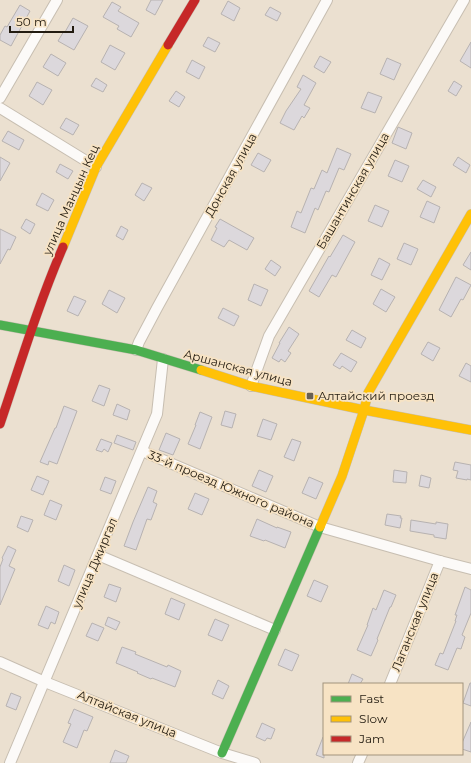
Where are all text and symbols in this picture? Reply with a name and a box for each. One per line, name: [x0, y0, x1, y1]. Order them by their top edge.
scale bar: [10, 8, 73, 34]
text: 50 m: [16, 14, 47, 29]
street label: Донская улица: [201, 130, 260, 219]
street label: Башантинская улица: [313, 130, 392, 252]
street label: улица Манцын Кец: [39, 142, 102, 258]
street label: Аршанская улица: [182, 346, 294, 389]
place label: Алтайский проезд: [318, 388, 435, 403]
marker: Алтайский проезд: [305, 391, 315, 401]
street label: 33-й проезд Южного района: [146, 447, 317, 530]
street label: улица Джиргал: [68, 515, 120, 611]
street label: Лаганская улица: [388, 570, 441, 674]
legend: [323, 683, 463, 755]
street label: Алтайская улица: [75, 687, 179, 740]
text: Fast: [359, 691, 384, 706]
text: Slow: [359, 711, 388, 726]
text: Jam: [358, 731, 385, 746]

